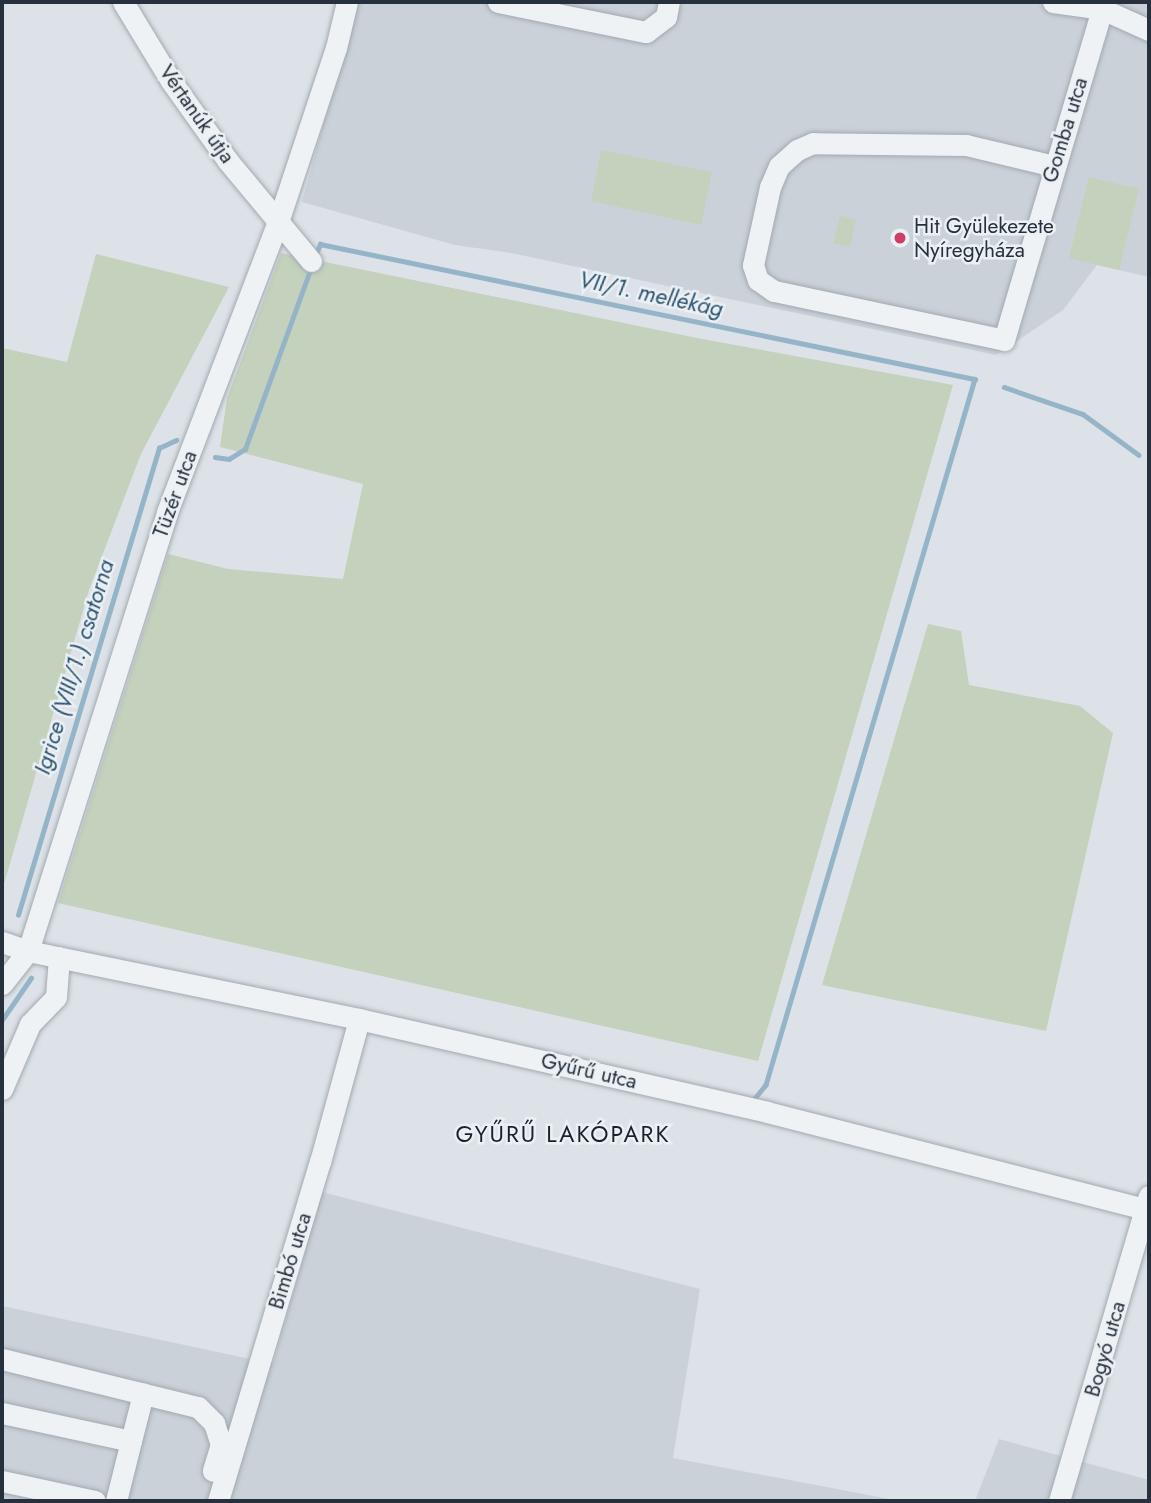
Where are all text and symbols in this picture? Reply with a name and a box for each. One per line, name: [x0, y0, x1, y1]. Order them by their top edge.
street label: Vértanúk útja: [154, 60, 240, 168]
street label: Gomba utca: [1037, 74, 1093, 186]
place label: Hit Gyülekezete Nyíregyháza: [914, 213, 1054, 263]
marker: Hit Gyülekezete Nyíregyháza: [892, 230, 908, 246]
water label: VII/1. mellékág: [576, 265, 726, 323]
street label: Tüzér utca: [148, 447, 202, 541]
water label: Igrice (VIII/1.) csatorna: [28, 556, 120, 778]
street label: Gyűrű utca: [539, 1048, 639, 1094]
district label: GYŰRŰ LAKÓPARK: [457, 1120, 669, 1148]
street label: Bimbó utca: [263, 1210, 317, 1312]
street label: Bogyó utca: [1079, 1298, 1131, 1400]

